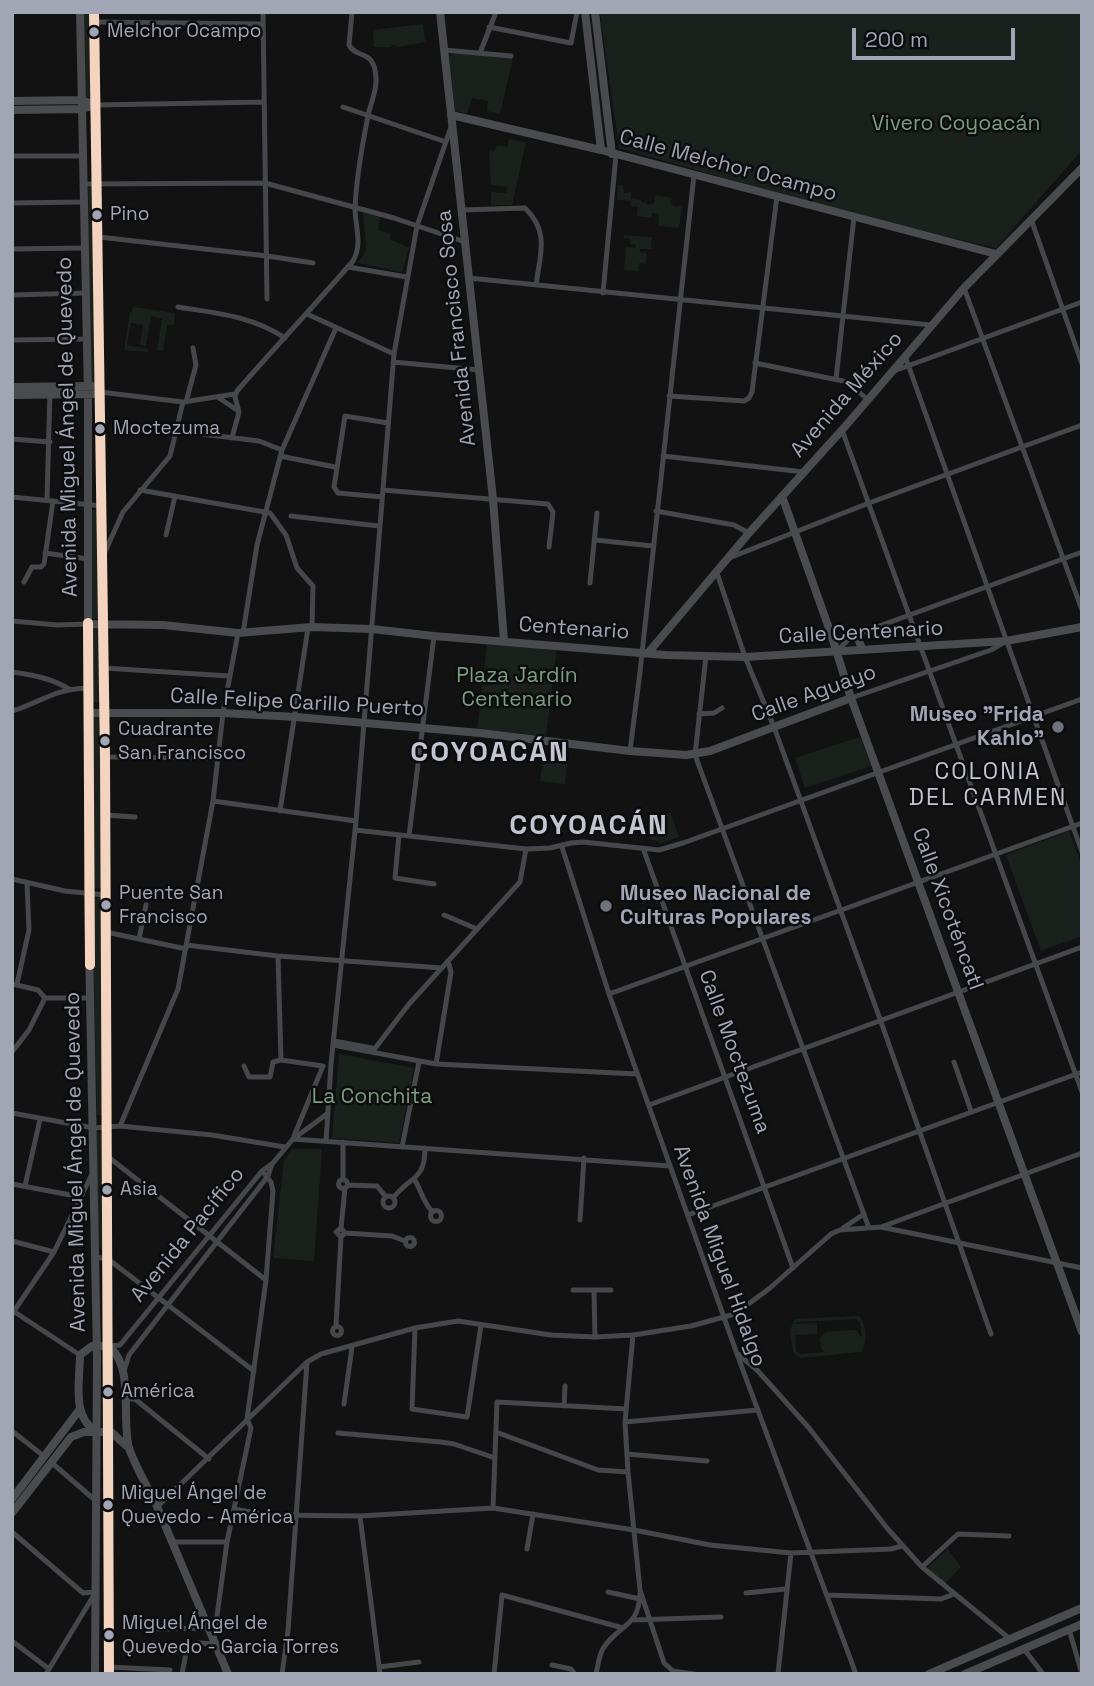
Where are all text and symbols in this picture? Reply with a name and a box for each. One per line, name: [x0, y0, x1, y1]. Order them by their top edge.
scale bar: [856, 14, 1019, 58]
place label: Melchor Ocampo: [107, 21, 261, 43]
marker: Melchor Ocampo: [87, 25, 101, 39]
text: 200 m: [865, 26, 928, 53]
park label: Vivero Coyoacán: [872, 111, 1040, 137]
street label: Calle Melchor Ocampo: [616, 125, 840, 207]
place label: Pino: [110, 204, 149, 226]
marker: Pino: [90, 208, 104, 222]
street label: Avenida Francisco Sosa: [432, 209, 482, 447]
street label: Avenida Miguel Ángel de Quevedo: [52, 257, 84, 597]
street label: Avenida México: [786, 327, 908, 463]
place label: Moctezuma: [113, 418, 220, 440]
marker: Moctezuma: [93, 422, 107, 436]
street label: Centenario: [518, 613, 630, 645]
street label: Calle Centenario: [778, 616, 944, 650]
street label: Calle Aguayo: [748, 660, 880, 728]
park label: Plaza Jardín Centenario: [456, 663, 578, 713]
street label: Calle Felipe Carillo Puerto: [169, 684, 425, 722]
place label: Museo "Frida Kahlo": [910, 702, 1044, 752]
place label: Cuadrante San Francisco: [118, 719, 246, 763]
marker: Museo "Frida Kahlo": [1050, 719, 1066, 735]
marker: Cuadrante San Francisco: [98, 734, 112, 748]
district label: COYOACÁN: [411, 736, 569, 770]
district label: COLONIA DEL CARMEN: [910, 759, 1066, 813]
district label: COYOACÁN: [510, 809, 668, 843]
street label: Calle Xicoténcatl: [906, 824, 988, 994]
place label: Museo Nacional de Culturas Populares: [620, 881, 811, 931]
place label: Puente San Francisco: [119, 883, 223, 927]
marker: Puente San Francisco: [99, 898, 113, 912]
marker: Museo Nacional de Culturas Populares: [598, 898, 614, 914]
street label: Calle Moctezuma: [693, 967, 775, 1137]
street label: Avenida Miguel Ángel de Quevedo: [60, 992, 92, 1332]
park label: La Conchita: [312, 1084, 432, 1110]
street label: Avenida Miguel Hidalgo: [667, 1142, 771, 1370]
street label: Avenida Pacífico: [126, 1162, 250, 1308]
place label: Asia: [120, 1179, 158, 1201]
marker: Asia: [100, 1183, 114, 1197]
place label: América: [121, 1381, 195, 1403]
marker: América: [101, 1385, 115, 1399]
place label: Miguel Ángel de Quevedo - América: [121, 1483, 293, 1527]
marker: Miguel Ángel de Quevedo - América: [101, 1498, 115, 1512]
place label: Miguel Ángel de Quevedo - Garcia Torres: [122, 1613, 339, 1657]
marker: Miguel Ángel de Quevedo - Garcia Torres: [102, 1628, 116, 1642]

